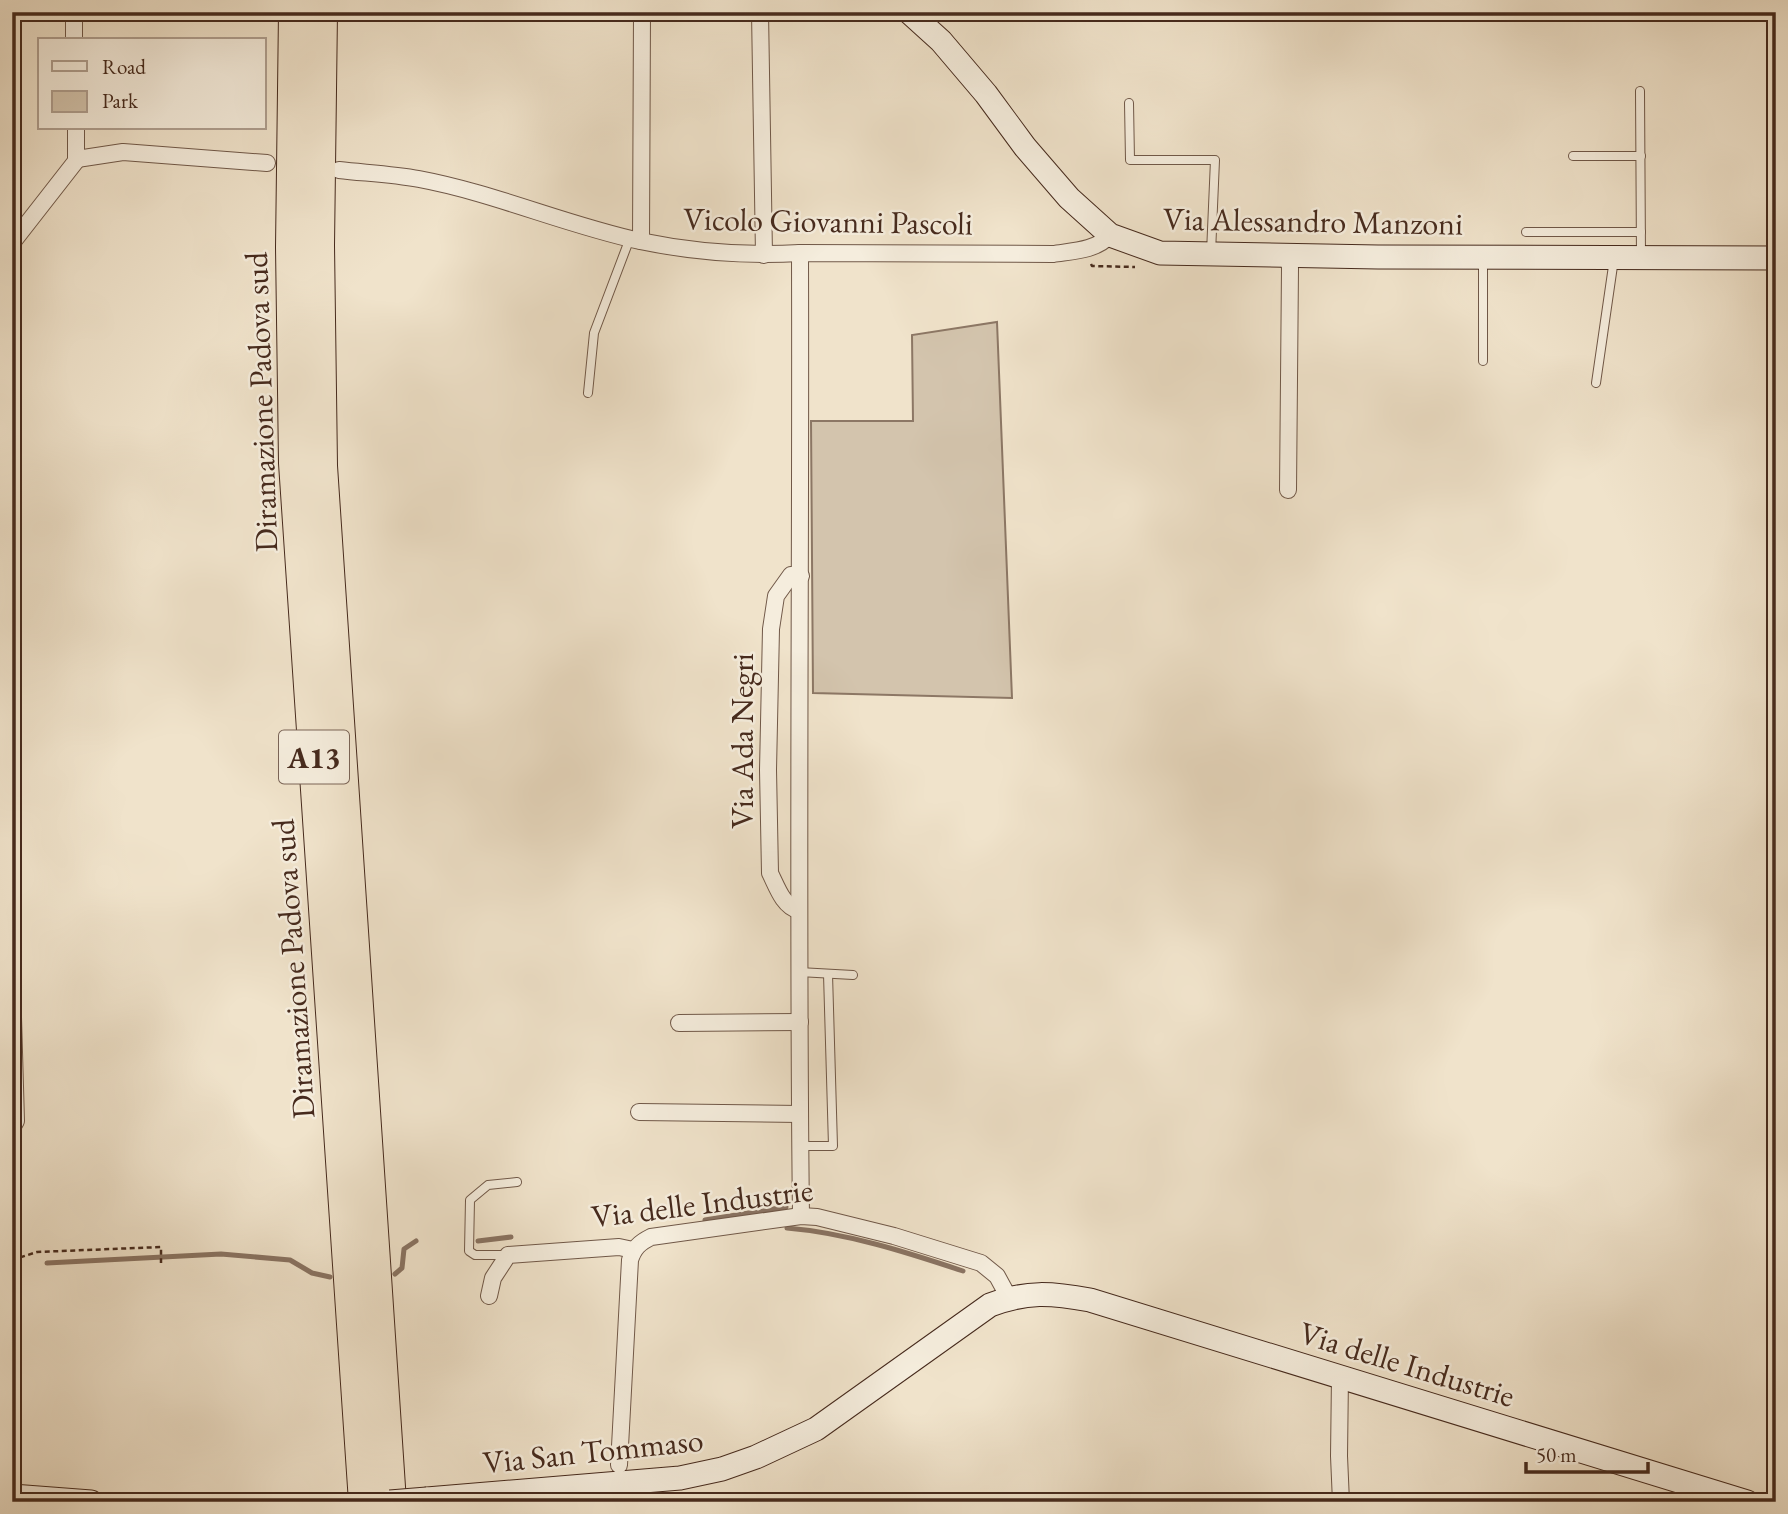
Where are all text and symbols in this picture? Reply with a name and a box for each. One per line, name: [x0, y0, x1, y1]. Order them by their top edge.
legend: [38, 38, 266, 130]
text: Road: [102, 53, 146, 80]
text: Park: [102, 87, 139, 114]
street label: Vicolo Giovanni Pascoli: [683, 197, 973, 245]
street label: Via Alessandro Manzoni: [1163, 197, 1464, 245]
street label: Diramazione Padova sud: [235, 250, 287, 553]
street label: Via Ada Negri: [721, 653, 763, 829]
road number: A13: [279, 730, 349, 784]
street label: Diramazione Padova sud: [262, 817, 324, 1120]
street label: Via delle Industrie: [589, 1169, 815, 1237]
street label: Via delle Industrie: [1294, 1311, 1520, 1417]
street label: Via San Tommaso: [481, 1419, 705, 1483]
scale bar: [1526, 1430, 1648, 1474]
text: 50 m: [1536, 1441, 1577, 1468]

